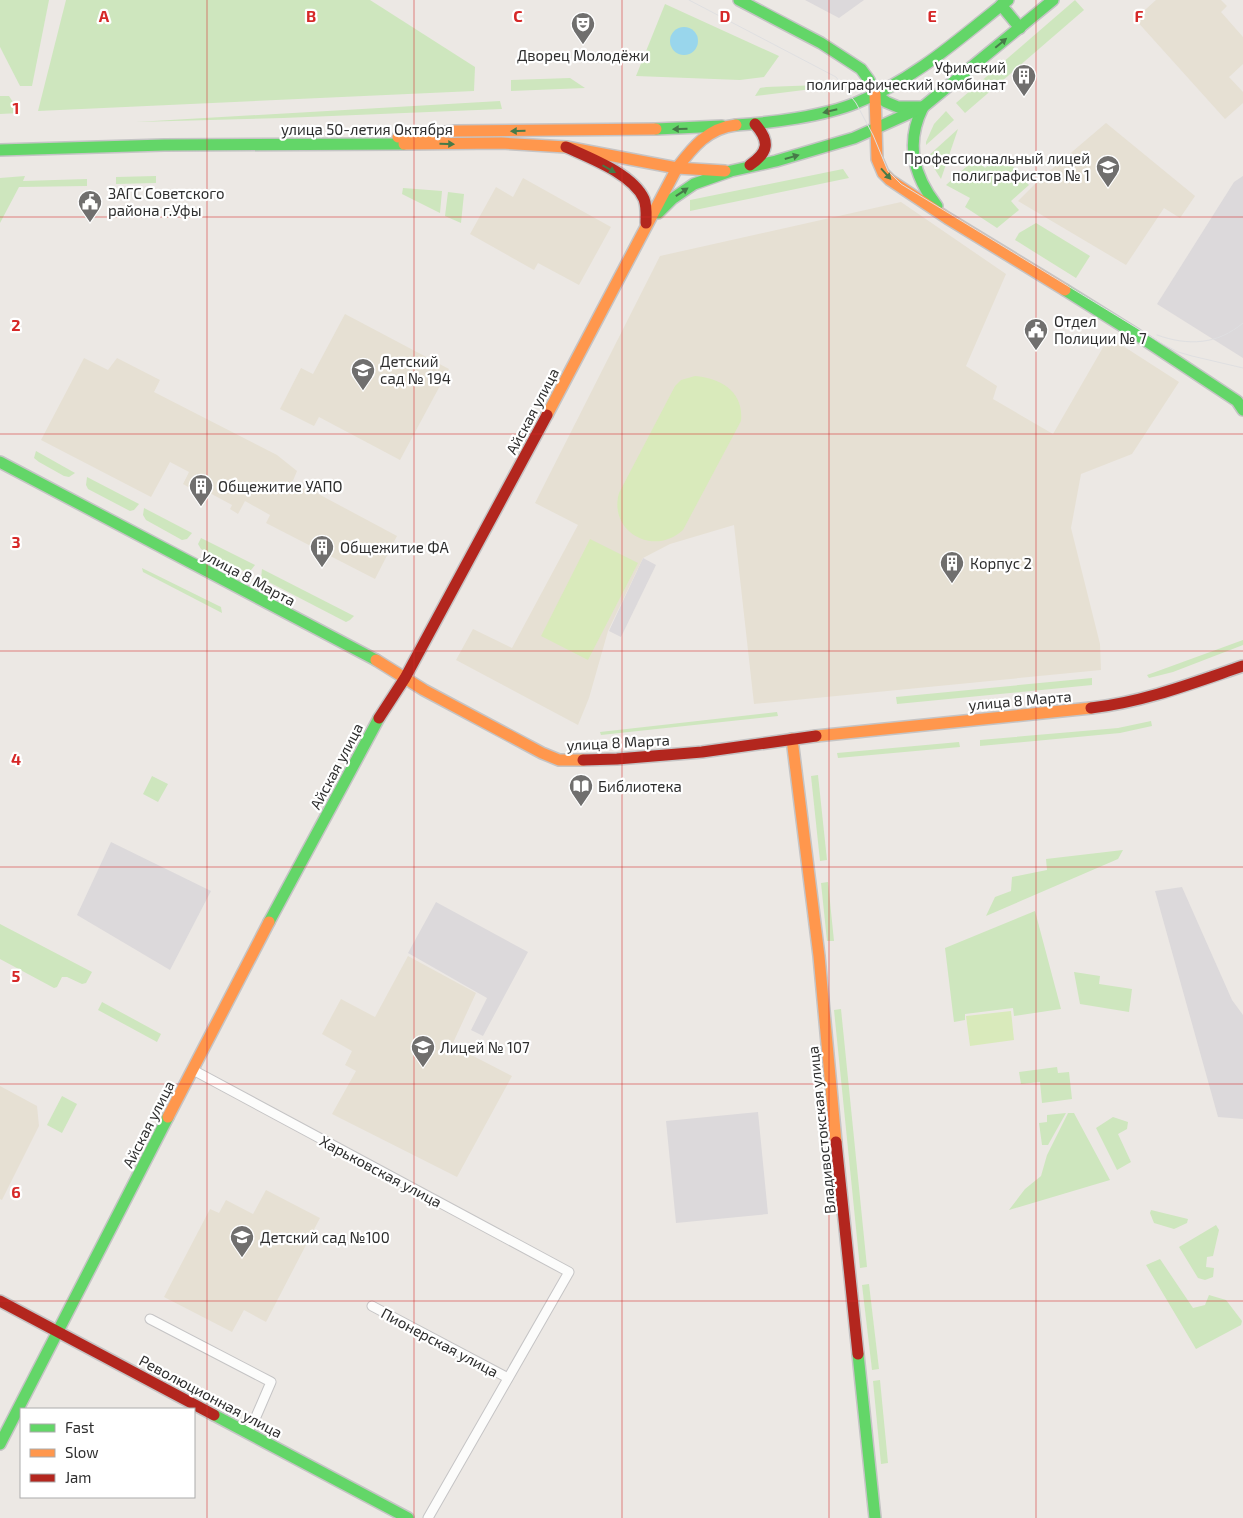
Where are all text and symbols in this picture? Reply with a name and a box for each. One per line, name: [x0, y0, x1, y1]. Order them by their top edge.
text: A: [99, 6, 110, 25]
text: B: [306, 6, 316, 25]
text: C: [513, 6, 523, 25]
text: D: [720, 6, 731, 25]
text: E: [927, 6, 937, 25]
text: F: [1135, 6, 1144, 25]
theatre icon: Дворец Молодёжи: [570, 11, 596, 45]
one-way arrow: [995, 38, 1008, 49]
place label: Дворец Молодёжи: [517, 46, 649, 64]
place label: Уфимский полиграфический комбинат: [806, 58, 1006, 93]
building icon: Уфимский полиграфический комбинат: [1011, 63, 1037, 97]
text: 1: [13, 98, 19, 117]
one-way arrow: [822, 107, 838, 115]
street label: улица 50-летия Октября: [281, 120, 453, 139]
one-way arrow: [672, 125, 688, 133]
one-way arrow: [509, 127, 525, 135]
one-way arrow: [439, 140, 455, 148]
place label: Профессиональный лицей полиграфистов № 1: [904, 149, 1090, 184]
one-way arrow: [784, 152, 799, 160]
school or university icon: Профессиональный лицей полиграфистов № 1: [1095, 154, 1121, 188]
one-way arrow: [603, 165, 616, 174]
one-way arrow: [880, 168, 892, 180]
place label: ЗАГС Советского района г.Уфы: [108, 184, 225, 219]
one-way arrow: [676, 187, 689, 197]
public building icon: ЗАГС Советского района г.Уфы: [77, 189, 103, 223]
place label: Отдел Полиции № 7: [1054, 312, 1147, 347]
text: 2: [11, 315, 21, 334]
public building icon: Отдел Полиции № 7: [1023, 317, 1049, 351]
place label: Детский сад № 194: [380, 352, 451, 387]
school or university icon: Детский сад № 194: [350, 357, 376, 391]
street label: Айская улица: [502, 365, 563, 458]
building icon: Общежитие УАПО: [188, 473, 214, 507]
place label: Общежитие УАПО: [218, 477, 343, 495]
text: 3: [11, 532, 21, 551]
building icon: Общежитие ФА: [309, 534, 335, 568]
place label: Общежитие ФА: [340, 538, 450, 556]
street label: улица 8 Марта: [199, 545, 299, 610]
building icon: Корпус 2: [939, 550, 965, 584]
place label: Корпус 2: [970, 554, 1032, 573]
street label: улица 8 Марта: [968, 687, 1072, 714]
street label: Айская улица: [306, 720, 367, 813]
street label: улица 8 Марта: [566, 730, 670, 755]
text: 4: [11, 749, 21, 768]
library icon: Библиотека: [568, 773, 594, 807]
place label: Библиотека: [598, 777, 682, 795]
text: 5: [12, 966, 21, 985]
school or university icon: Лицей № 107: [410, 1034, 436, 1068]
place label: Лицей № 107: [440, 1038, 530, 1056]
street label: Владивостокская улица: [803, 1045, 840, 1215]
street label: Айская улица: [118, 1077, 179, 1171]
street label: Харьковская улица: [316, 1131, 445, 1212]
text: 6: [11, 1182, 21, 1201]
school or university icon: Детский сад №100: [229, 1224, 255, 1258]
place label: Детский сад №100: [260, 1228, 390, 1246]
street label: Пионерская улица: [378, 1304, 502, 1381]
street label: Революционная улица: [136, 1351, 286, 1442]
legend: [20, 1408, 195, 1498]
text: Fast: [65, 1418, 95, 1436]
text: Slow: [65, 1443, 99, 1461]
text: Jam: [65, 1468, 91, 1486]

